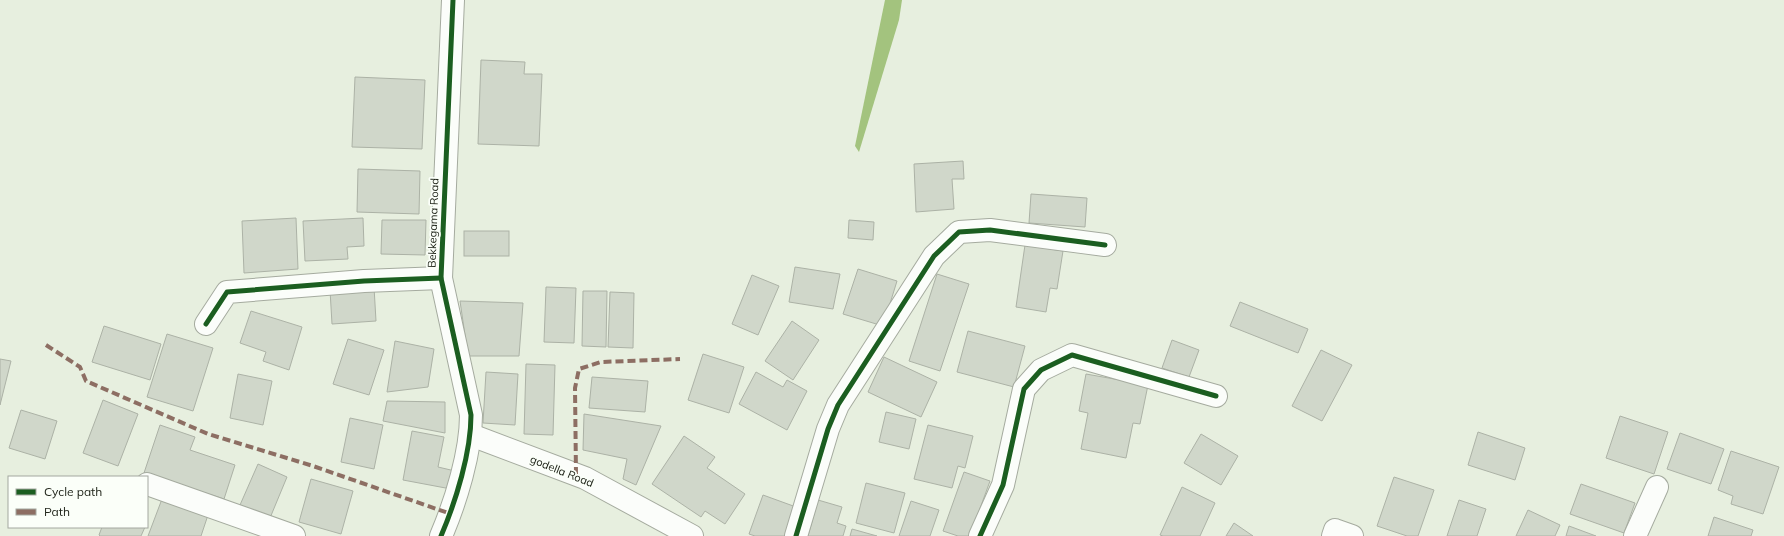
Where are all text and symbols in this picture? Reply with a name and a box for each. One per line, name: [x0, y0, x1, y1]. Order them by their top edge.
street label: Bekkegama Road: [424, 178, 442, 268]
street label: godella Road: [528, 452, 596, 490]
legend: [8, 476, 148, 528]
text: Cycle path: [44, 484, 102, 499]
text: Path: [44, 504, 70, 519]

